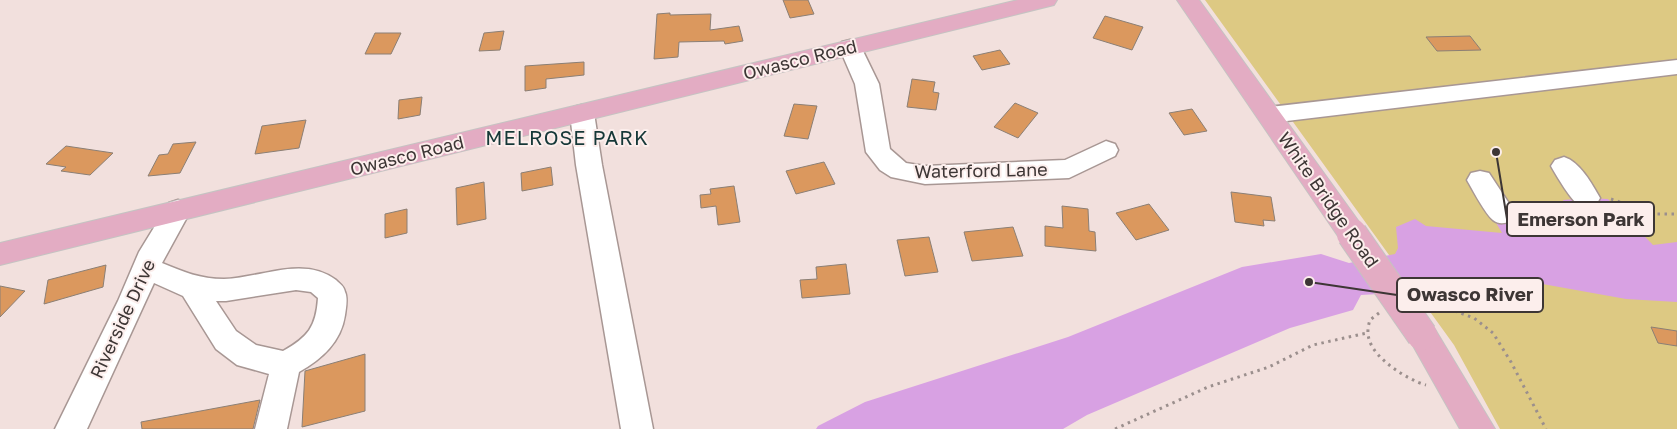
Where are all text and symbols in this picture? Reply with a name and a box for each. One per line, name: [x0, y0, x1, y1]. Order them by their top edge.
street label: Owasco Road: [741, 34, 859, 84]
district label: MELROSE PARK: [485, 125, 649, 149]
street label: White Bridge Road: [1274, 127, 1384, 271]
street label: Owasco Road: [348, 130, 466, 180]
street label: Waterford Lane: [914, 158, 1048, 182]
callout: Emerson Park: [1507, 202, 1654, 236]
text: Emerson Park: [1517, 207, 1645, 230]
street label: Riverside Drive: [85, 255, 159, 382]
callout: Owasco River: [1397, 278, 1543, 312]
text: Owasco River: [1407, 282, 1534, 305]

